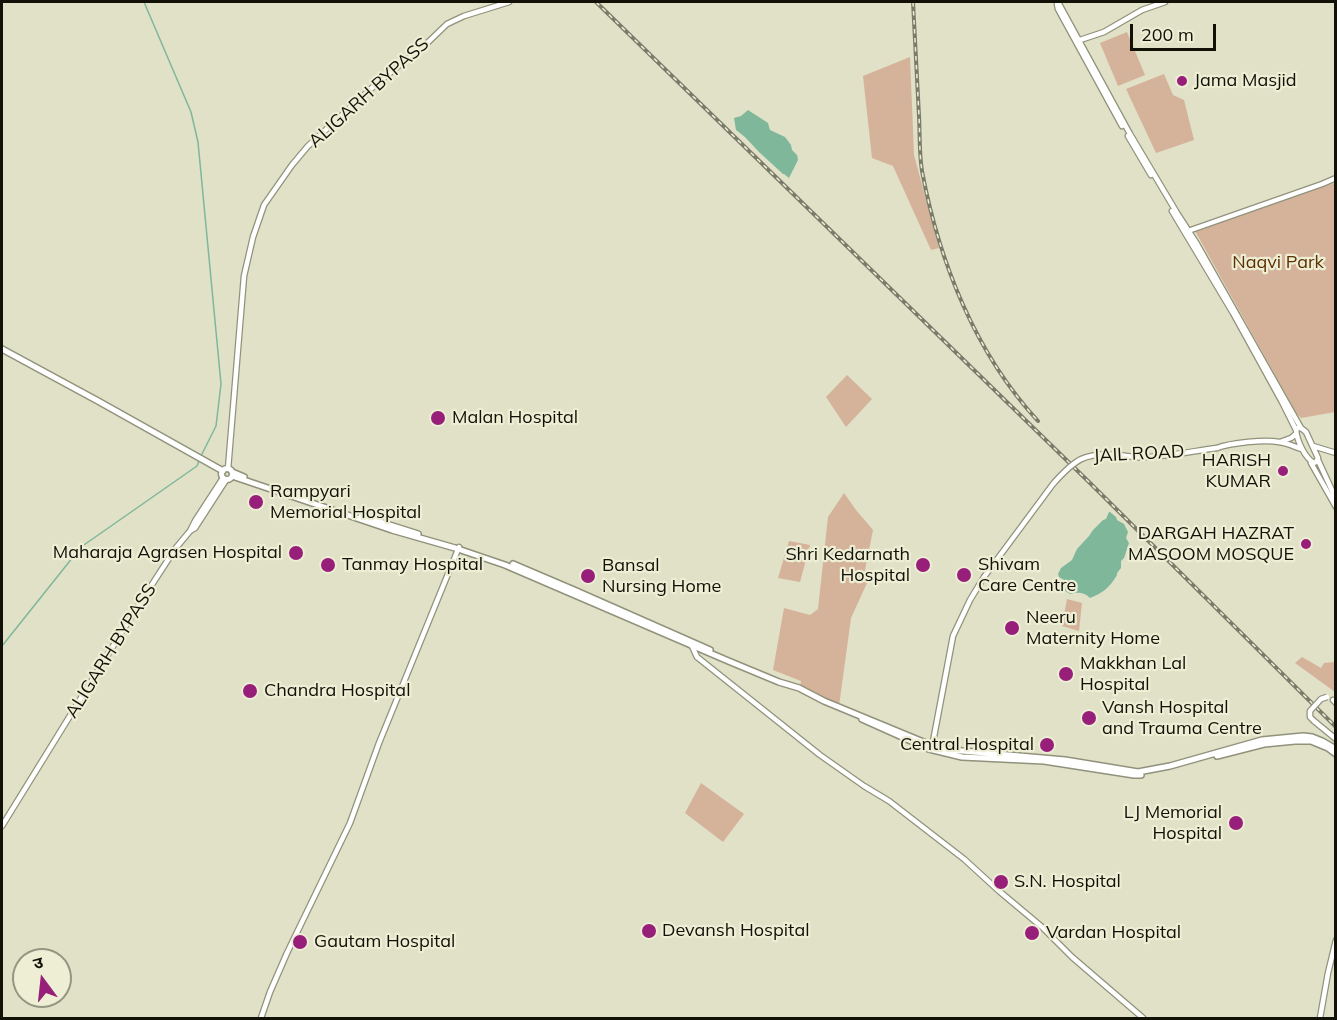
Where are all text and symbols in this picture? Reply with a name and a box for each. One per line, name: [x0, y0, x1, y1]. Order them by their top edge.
scale bar: [1133, 12, 1218, 50]
text: 200 m: [1141, 23, 1194, 46]
street label: ALIGARH BYPASS: [304, 33, 434, 153]
place label: Jama Masjid: [1194, 70, 1297, 92]
marker: Jama Masjid: [1175, 74, 1189, 88]
park label: Naqvi Park: [1232, 252, 1324, 274]
place label: Malan Hospital: [452, 407, 578, 429]
marker: Malan Hospital: [429, 409, 447, 427]
street label: JAIL ROAD: [1093, 441, 1185, 467]
place label: HARISH KUMAR: [1202, 450, 1271, 492]
marker: HARISH KUMAR: [1276, 464, 1290, 478]
place label: Rampyari Memorial Hospital: [270, 481, 421, 524]
marker: Rampyari Memorial Hospital: [247, 493, 265, 511]
place label: DARGAH HAZRAT MASOOM MOSQUE: [1128, 523, 1294, 566]
marker: DARGAH HAZRAT MASOOM MOSQUE: [1299, 537, 1313, 551]
place label: Maharaja Agrasen Hospital: [53, 542, 282, 564]
marker: Maharaja Agrasen Hospital: [287, 544, 305, 562]
place label: Shri Kedarnath Hospital: [785, 544, 910, 586]
place label: Tanmay Hospital: [342, 554, 483, 576]
place label: Shivam Care Centre: [978, 554, 1076, 596]
place label: Bansal Nursing Home: [602, 555, 721, 598]
marker: Tanmay Hospital: [319, 556, 337, 574]
marker: Shri Kedarnath Hospital: [914, 556, 932, 574]
marker: Shivam Care Centre: [955, 566, 973, 584]
marker: Bansal Nursing Home: [579, 567, 597, 585]
street label: ALIGARH BYPASS: [61, 580, 161, 722]
place label: Neeru Maternity Home: [1026, 607, 1160, 650]
marker: Neeru Maternity Home: [1003, 619, 1021, 637]
place label: Makkhan Lal Hospital: [1080, 653, 1186, 696]
marker: Makkhan Lal Hospital: [1057, 665, 1075, 683]
place label: Chandra Hospital: [264, 680, 410, 702]
marker: Chandra Hospital: [241, 682, 259, 700]
place label: Vansh Hospital and Trauma Centre: [1102, 697, 1262, 740]
marker: Vansh Hospital and Trauma Centre: [1080, 709, 1098, 727]
place label: Central Hospital: [900, 734, 1034, 756]
marker: Central Hospital: [1038, 736, 1056, 754]
place label: LJ Memorial Hospital: [1124, 802, 1222, 844]
marker: LJ Memorial Hospital: [1227, 814, 1245, 832]
place label: S.N. Hospital: [1014, 871, 1121, 893]
marker: S.N. Hospital: [992, 873, 1010, 891]
place label: Devansh Hospital: [662, 920, 809, 942]
marker: Devansh Hospital: [640, 922, 658, 940]
place label: Vardan Hospital: [1046, 922, 1181, 944]
marker: Vardan Hospital: [1023, 924, 1041, 942]
place label: Gautam Hospital: [314, 931, 455, 953]
marker: Gautam Hospital: [291, 933, 309, 951]
north arrow: [12, 948, 72, 1008]
text: उ: [31, 952, 45, 973]

